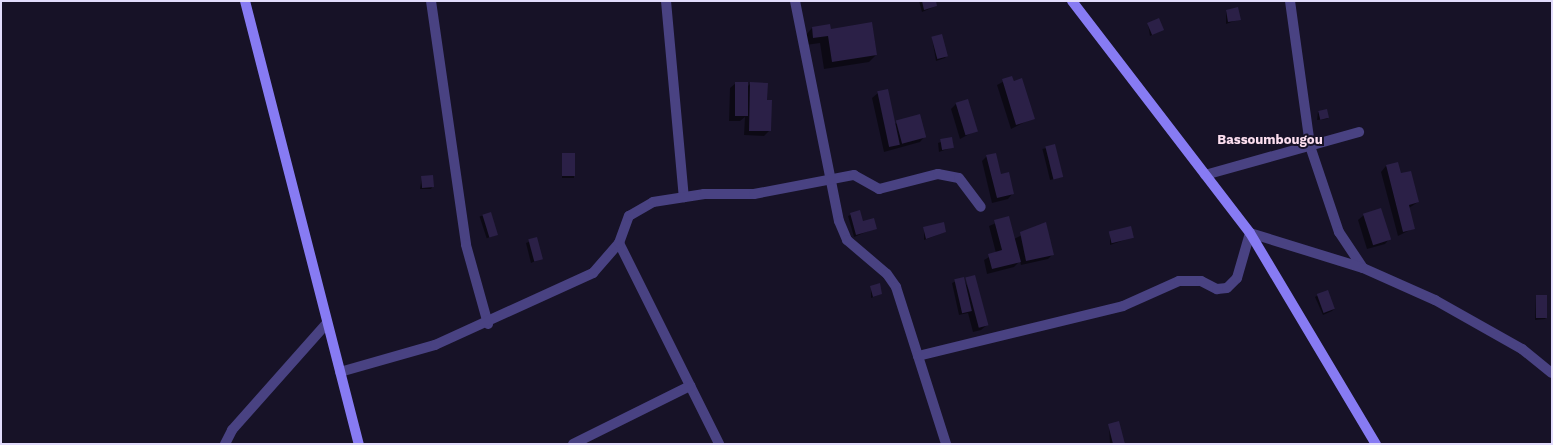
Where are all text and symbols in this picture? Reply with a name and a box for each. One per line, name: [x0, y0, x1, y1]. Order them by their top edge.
district label: Bassoumbougou: [1217, 132, 1323, 148]

